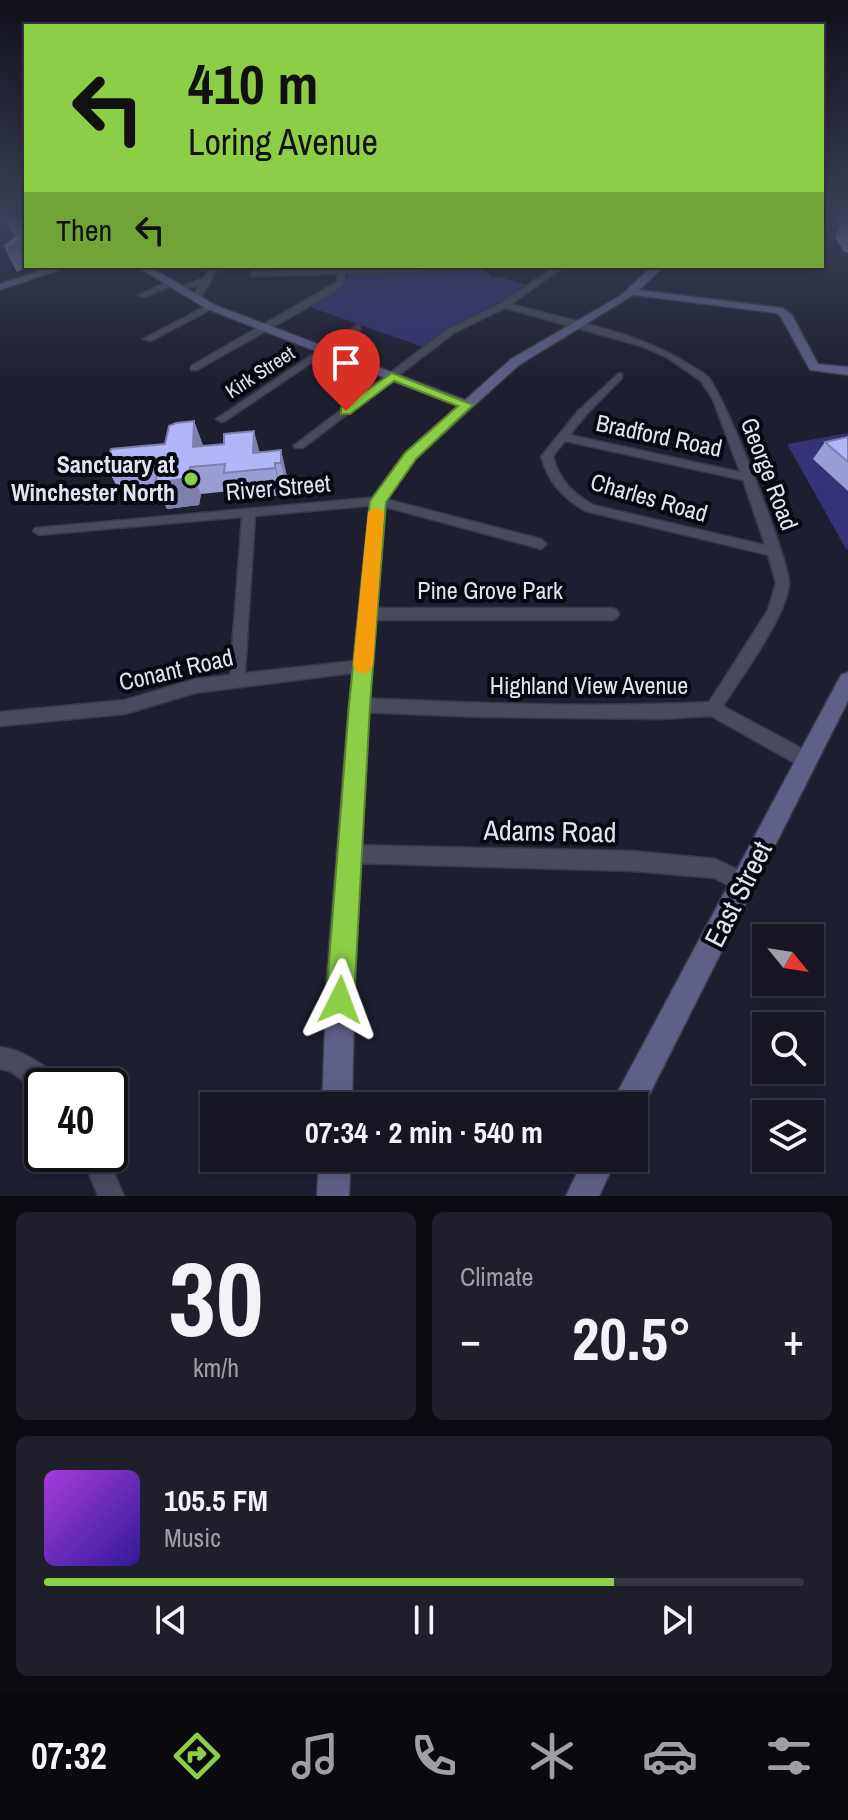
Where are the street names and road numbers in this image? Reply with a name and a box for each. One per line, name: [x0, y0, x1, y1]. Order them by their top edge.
street label: Kirk Street: [220, 339, 300, 404]
street label: Bradford Road: [593, 406, 725, 464]
street label: George Road: [734, 413, 806, 535]
street label: Charles Road: [587, 465, 712, 529]
street label: River Street: [224, 466, 332, 508]
street label: Pine Grove Park: [417, 574, 563, 606]
street label: Conant Road: [116, 640, 236, 698]
street label: Highland View Avenue: [490, 669, 688, 701]
street label: Adams Road: [482, 811, 617, 851]
street label: East Street: [695, 835, 781, 953]

